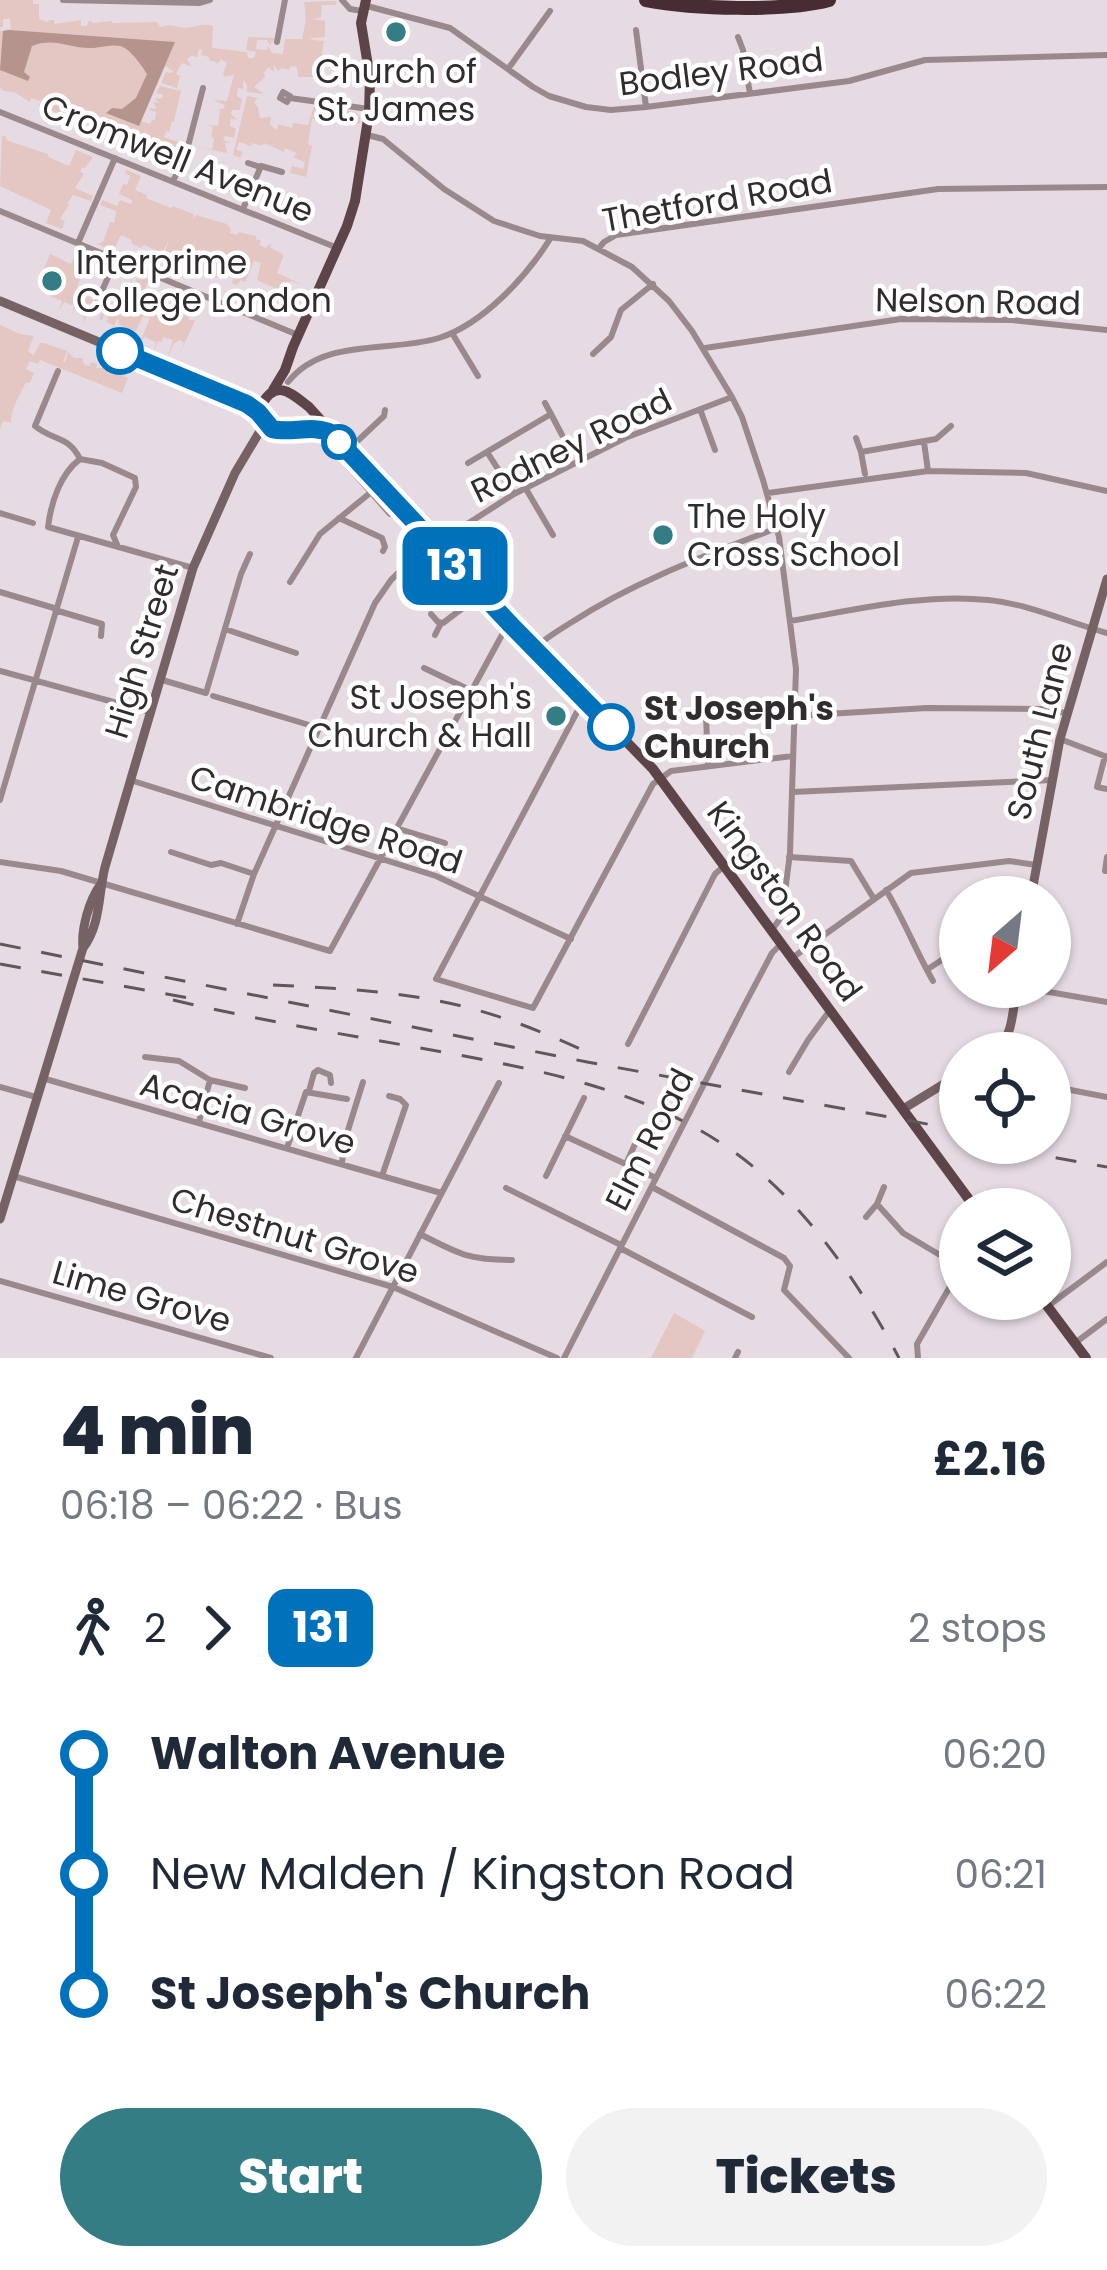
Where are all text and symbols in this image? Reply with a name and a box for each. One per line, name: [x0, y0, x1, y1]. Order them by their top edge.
marker: Church of St. James: [383, 19, 409, 45]
street label: Bodley Road: [616, 36, 826, 107]
place label: Church of St. James: [315, 48, 477, 133]
street label: Cromwell Avenue: [35, 82, 321, 234]
street label: Thetford Road: [598, 157, 836, 244]
place label: Interprime College London: [76, 239, 332, 324]
marker: Interprime College London: [39, 268, 65, 294]
street label: Nelson Road: [875, 276, 1081, 327]
unlabelled marker: [98, 329, 142, 373]
street label: Rodney Road: [463, 376, 680, 514]
unlabelled marker: [323, 426, 355, 458]
place label: The Holy Cross School: [687, 493, 900, 578]
marker: The Holy Cross School: [650, 522, 676, 548]
line badge: 131: [386, 527, 524, 605]
text: 131: [427, 536, 484, 595]
street label: High Street: [93, 558, 190, 744]
street label: South Lane: [995, 637, 1084, 825]
place label: St Joseph's Church & Hall: [307, 674, 532, 759]
place label: St Joseph's Church: [644, 685, 834, 770]
marker: St Joseph's Church & Hall: [543, 703, 569, 729]
marker: St Joseph's Church: [589, 705, 633, 749]
street label: Cambridge Road: [183, 753, 468, 886]
street label: Kingston Road: [696, 791, 873, 1011]
north arrow: [939, 876, 1071, 1008]
map controls: [939, 876, 1071, 1320]
button: locate: [939, 1032, 1071, 1164]
street label: Acacia Grove: [135, 1060, 361, 1167]
street label: Elm Road: [594, 1060, 705, 1218]
street label: Chestnut Grove: [165, 1175, 425, 1296]
button: layers: [939, 1188, 1071, 1320]
street label: Lime Grove: [47, 1249, 237, 1344]
text: 4 min: [60, 1385, 254, 1477]
text: £2.16: [933, 1428, 1047, 1491]
text: 06:18 – 06:22 · Bus: [60, 1478, 403, 1533]
icon: walk: [60, 1595, 126, 1661]
icon: forward: [184, 1595, 250, 1661]
text: 131: [292, 1598, 349, 1657]
text: 2: [144, 1601, 166, 1656]
text: 2 stops: [908, 1601, 1047, 1656]
text: Walton Avenue: [150, 1722, 505, 1785]
text: 06:20: [943, 1727, 1047, 1782]
text: New Malden / Kingston Road: [150, 1842, 795, 1905]
text: 06:21: [955, 1847, 1047, 1902]
text: St Joseph's Church: [150, 1962, 590, 2025]
text: 06:22: [945, 1967, 1047, 2022]
button: Start: [60, 2108, 542, 2246]
button: Tickets: [566, 2108, 1047, 2246]

